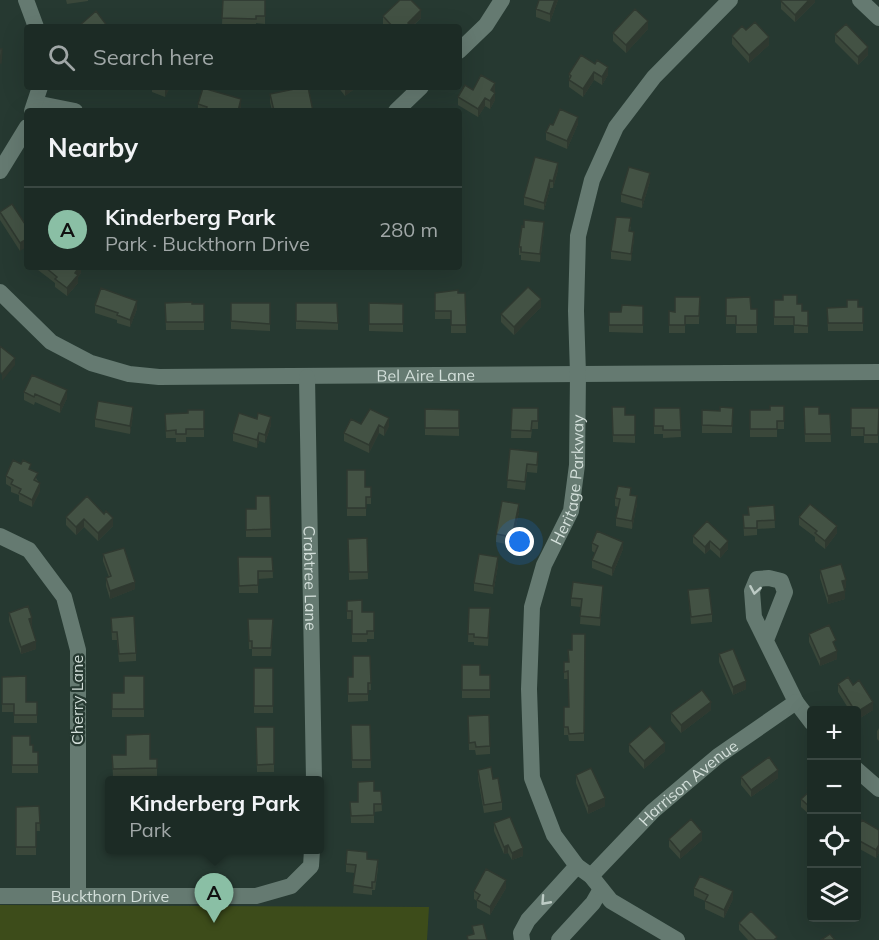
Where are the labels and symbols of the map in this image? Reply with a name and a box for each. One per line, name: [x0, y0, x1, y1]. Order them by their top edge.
street label: Bel Aire Lane: [376, 365, 475, 385]
street label: Heritage Parkway: [546, 414, 588, 548]
street label: Crabtree Lane: [300, 525, 321, 631]
your location: [505, 527, 534, 556]
one-way arrow: [749, 586, 761, 595]
street label: Cherry Lane: [67, 655, 87, 745]
street label: Harrison Avenue: [634, 735, 742, 830]
pin: A: [194, 874, 234, 923]
street label: Buckthorn Drive: [51, 886, 169, 906]
one-way arrow: [541, 894, 552, 905]

